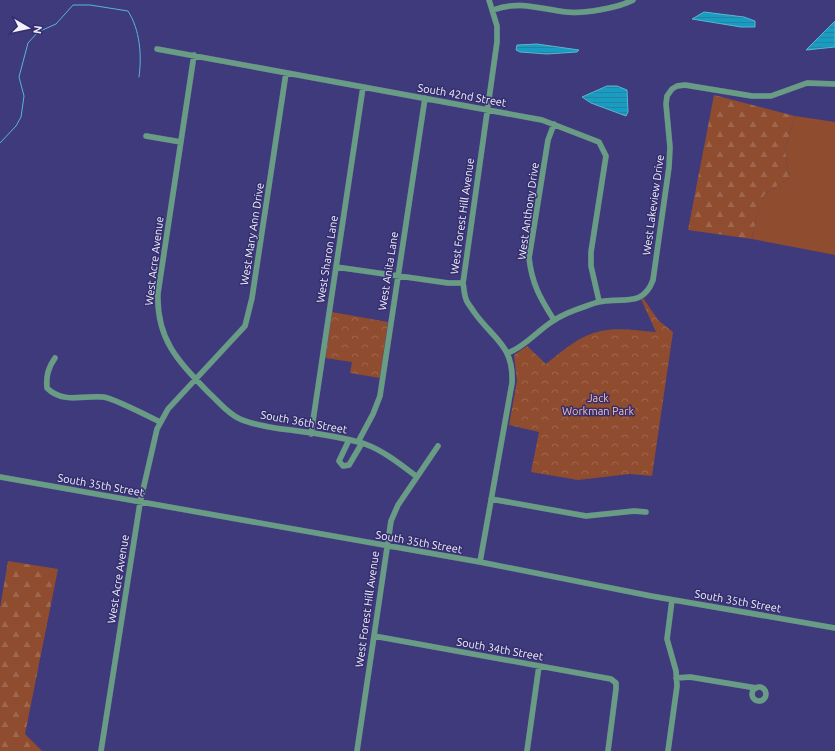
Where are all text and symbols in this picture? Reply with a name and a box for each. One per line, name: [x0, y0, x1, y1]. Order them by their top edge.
north arrow: [8, 8, 48, 48]
text: N: [31, 25, 44, 35]
street label: South 42nd Street: [417, 81, 508, 109]
street label: West Lakeview Drive: [640, 154, 666, 256]
street label: West Forest Hill Avenue: [448, 157, 476, 275]
street label: West Anthony Drive: [515, 162, 541, 260]
street label: West Mary Ann Drive: [238, 182, 266, 286]
street label: West Sharon Lane: [314, 214, 340, 304]
street label: West Acre Avenue: [143, 216, 165, 306]
street label: West Anita Lane: [376, 231, 400, 311]
park label: Jack Workman Park: [562, 392, 634, 417]
street label: South 36th Street: [260, 408, 349, 436]
street label: South 35th Street: [57, 471, 146, 499]
street label: South 35th Street: [375, 528, 464, 556]
street label: West Acre Avenue: [105, 534, 131, 624]
street label: West Forest Hill Avenue: [353, 550, 381, 668]
street label: South 35th Street: [694, 587, 783, 615]
street label: South 34th Street: [456, 635, 545, 663]

